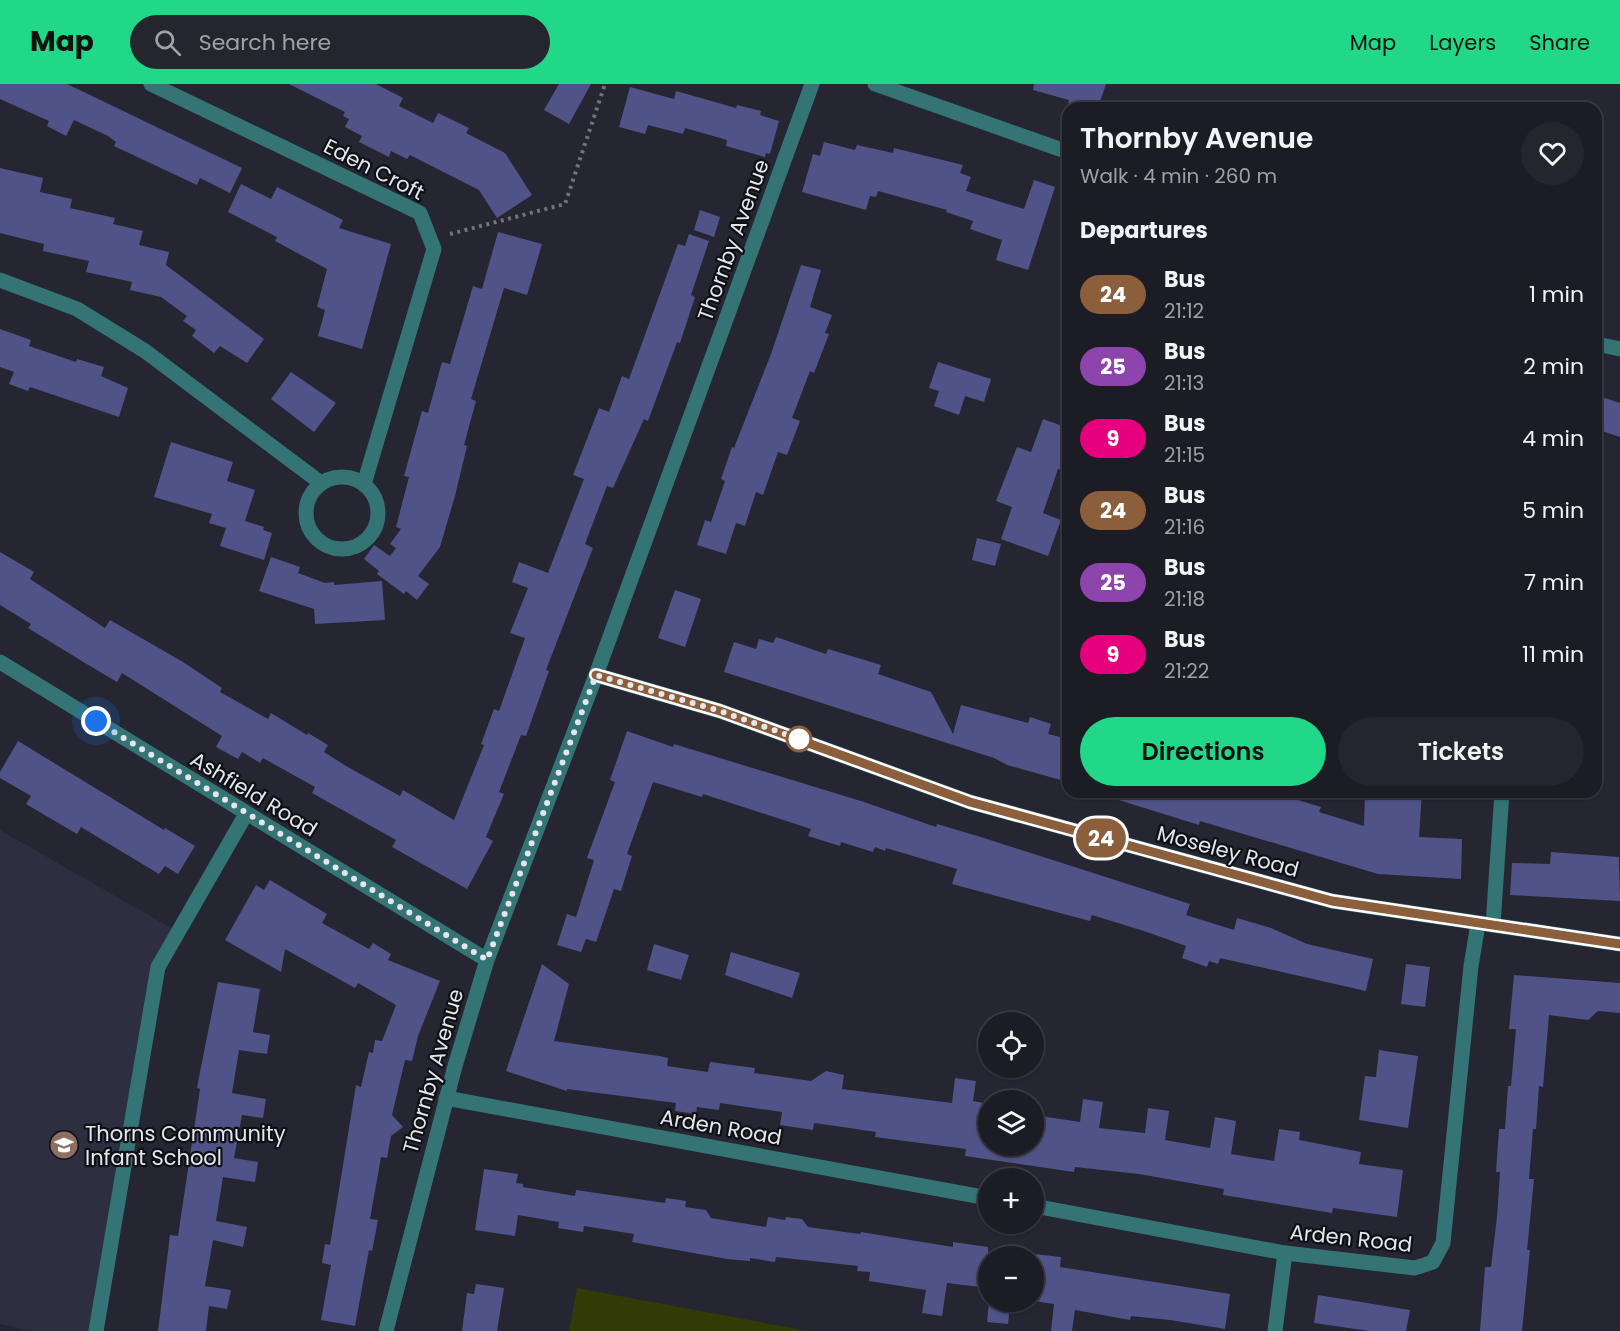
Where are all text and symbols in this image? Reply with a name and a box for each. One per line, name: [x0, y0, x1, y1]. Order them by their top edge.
search box: [130, 15, 550, 69]
text: Map: [30, 22, 94, 61]
icon: search: [151, 26, 184, 59]
text: Search here: [199, 27, 331, 58]
text: Map: [1350, 28, 1396, 57]
text: Layers: [1429, 28, 1496, 57]
text: Share: [1529, 28, 1590, 57]
text: Thornby Avenue: [1080, 119, 1313, 158]
button: heart: [1521, 122, 1584, 185]
street label: Eden Croft: [319, 131, 429, 207]
street label: Thornby Avenue: [690, 155, 776, 325]
text: Walk · 4 min · 260 m: [1080, 162, 1277, 190]
text: Departures: [1080, 215, 1208, 246]
text: Bus: [1164, 264, 1206, 295]
text: 1 min: [1529, 279, 1584, 310]
text: 24: [1100, 280, 1126, 309]
text: 21:12: [1164, 297, 1204, 325]
text: Bus: [1164, 336, 1206, 367]
text: 2 min: [1523, 351, 1584, 382]
text: 25: [1100, 352, 1126, 381]
text: 21:13: [1164, 369, 1204, 397]
text: Bus: [1164, 408, 1206, 439]
text: 4 min: [1522, 423, 1584, 454]
text: 9: [1107, 424, 1119, 453]
text: 21:15: [1164, 441, 1205, 469]
text: Bus: [1164, 480, 1206, 511]
text: 5 min: [1522, 495, 1584, 526]
text: 24: [1100, 496, 1126, 525]
text: 21:16: [1164, 513, 1205, 541]
text: Bus: [1164, 552, 1206, 583]
text: 7 min: [1524, 567, 1584, 598]
text: 25: [1100, 568, 1126, 597]
text: 21:18: [1164, 585, 1205, 613]
text: Bus: [1164, 624, 1206, 655]
text: 11 min: [1522, 639, 1584, 670]
text: 9: [1107, 640, 1119, 669]
text: 21:22: [1164, 657, 1209, 685]
your location: [81, 706, 111, 736]
button: Directions: [1080, 717, 1326, 786]
button: Tickets: [1338, 717, 1584, 786]
unlabelled marker: [786, 726, 812, 752]
street label: Ashfield Road: [185, 745, 323, 843]
line badge: 24: [1074, 818, 1128, 858]
street label: Moseley Road: [1154, 818, 1302, 884]
text: 24: [1088, 824, 1114, 853]
street label: Thornby Avenue: [396, 985, 470, 1157]
map controls: [978, 1012, 1044, 1312]
button: locate: [978, 1012, 1044, 1078]
button: layers: [978, 1090, 1044, 1156]
street label: Arden Road: [658, 1102, 784, 1152]
place label: Thorns Community Infant School: [85, 1119, 286, 1172]
school or university icon: Thorns Community Infant School: [48, 1129, 80, 1161]
button: +: [978, 1168, 1044, 1234]
street label: Arden Road: [1288, 1217, 1414, 1259]
button: −: [978, 1246, 1044, 1312]

